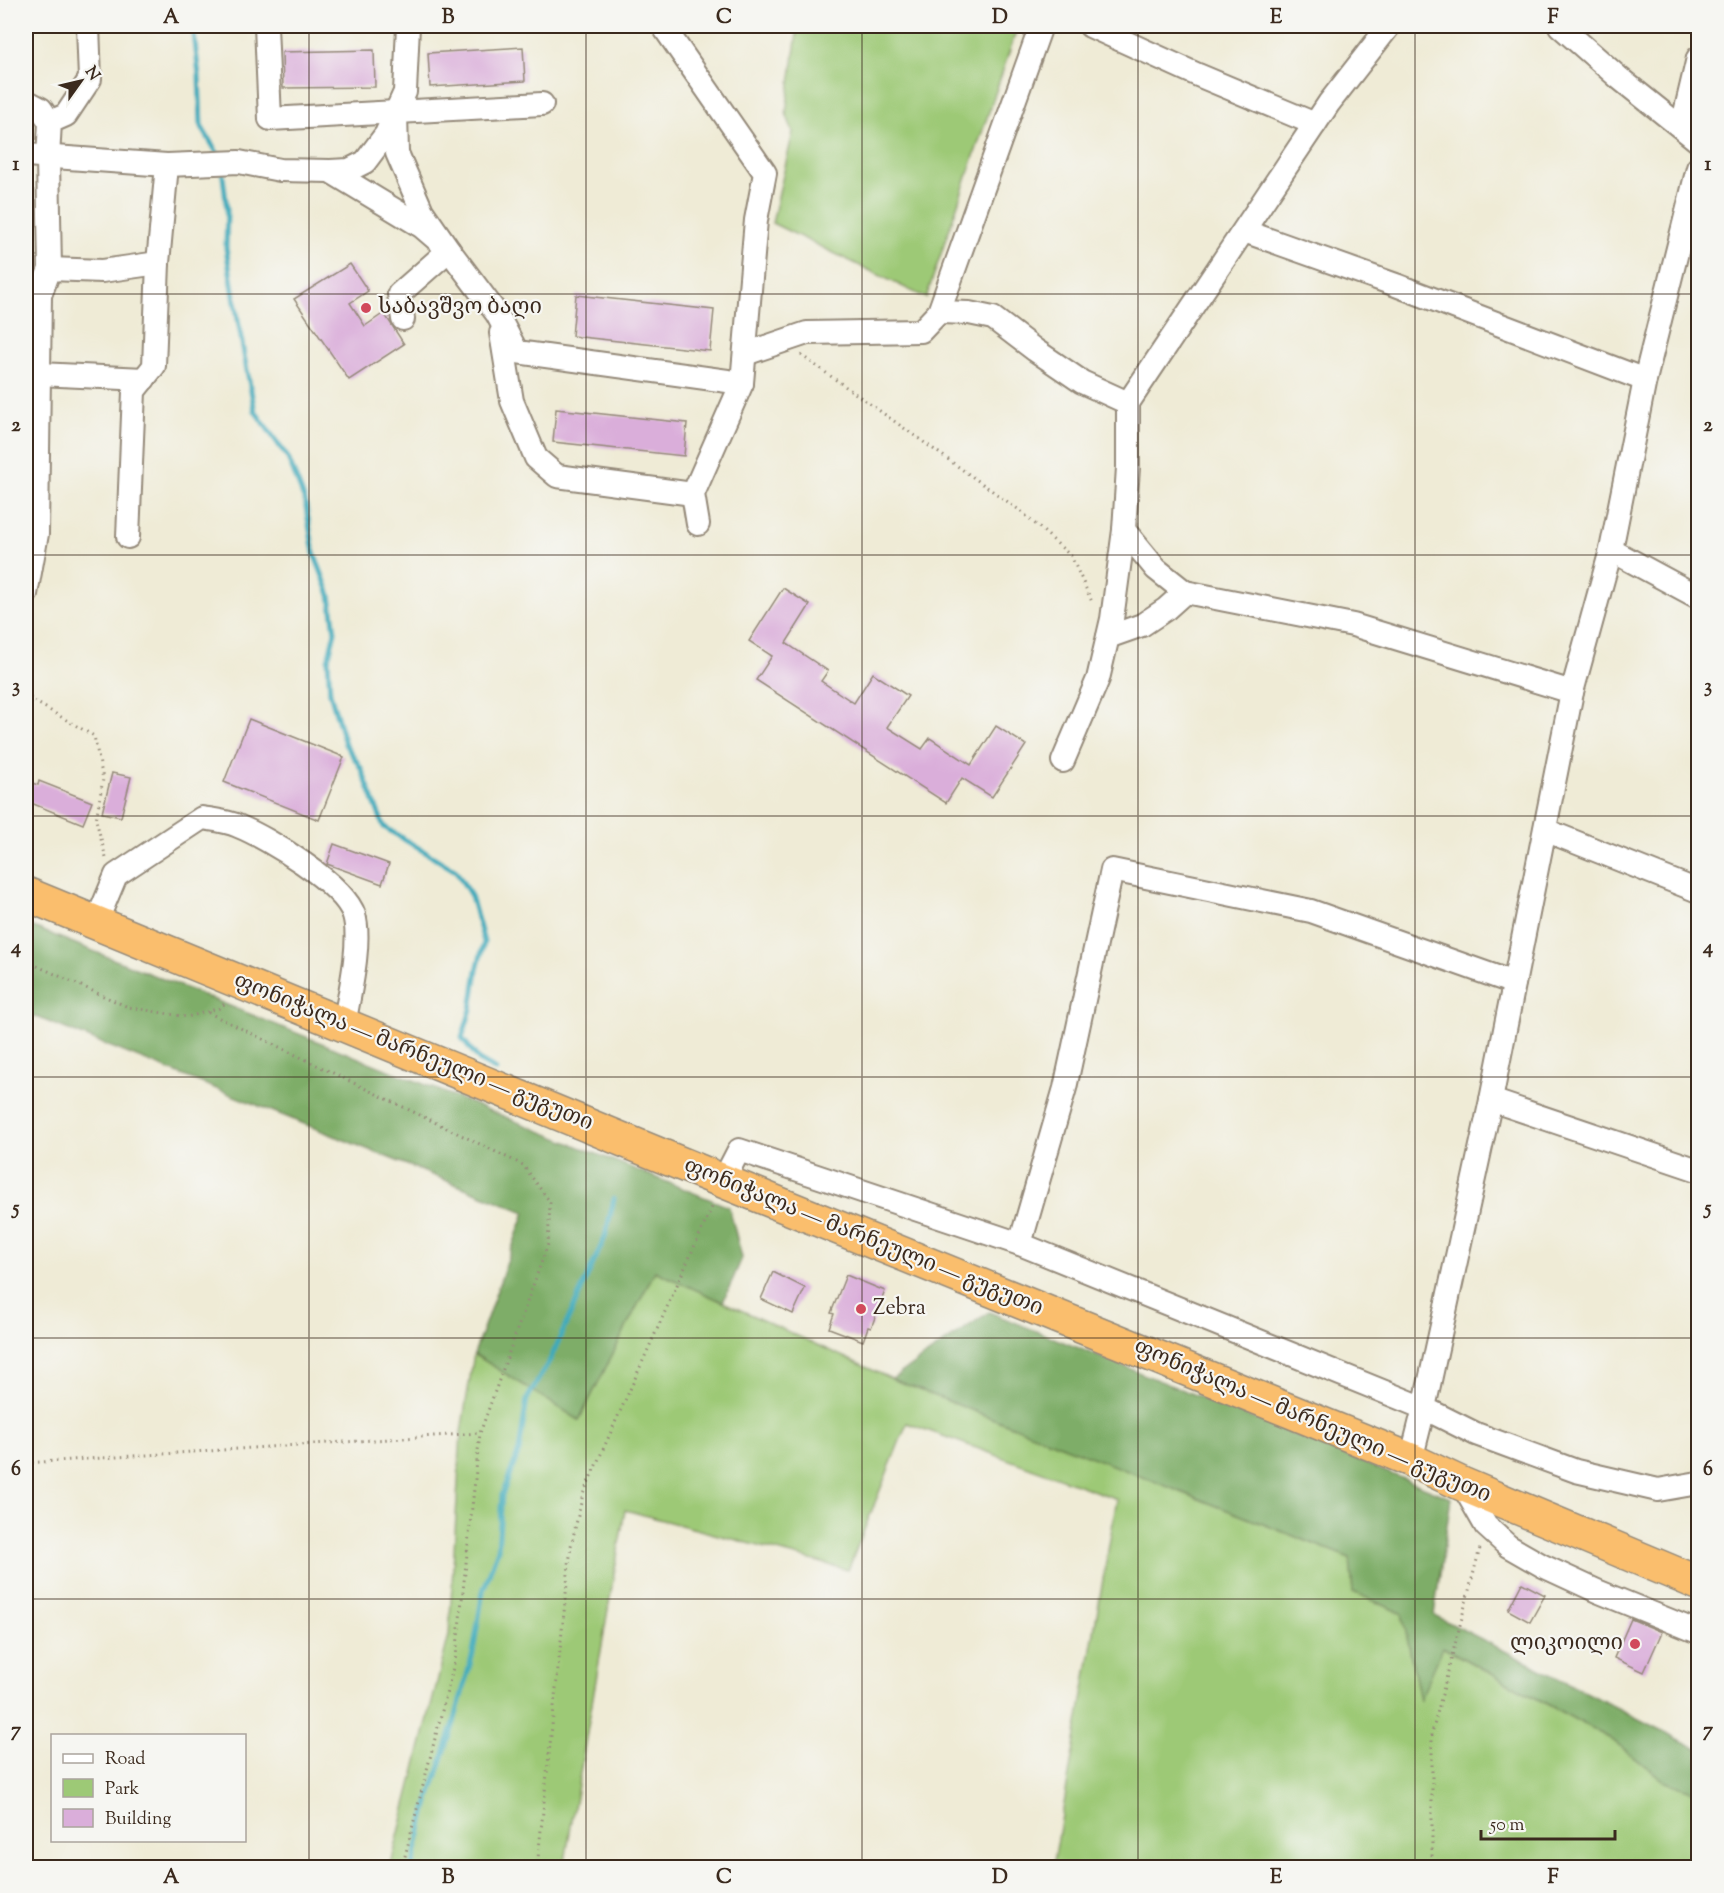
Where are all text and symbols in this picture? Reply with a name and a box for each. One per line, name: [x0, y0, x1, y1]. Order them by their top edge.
text: A: [163, 4, 180, 33]
text: B: [442, 4, 455, 33]
text: C: [716, 4, 732, 33]
text: D: [992, 4, 1008, 33]
text: E: [1270, 4, 1283, 33]
text: F: [1547, 4, 1559, 33]
north arrow: [51, 51, 111, 111]
text: N: [78, 62, 105, 86]
text: 1: [13, 151, 20, 180]
text: 1: [1705, 151, 1712, 180]
place label: საბავშვო ბაღი: [378, 292, 542, 324]
marker: საბავშვო ბაღი: [359, 301, 373, 315]
text: 2: [11, 412, 21, 441]
text: 2: [1703, 412, 1713, 441]
text: 3: [12, 673, 20, 702]
text: 3: [1704, 673, 1712, 702]
text: 4: [10, 934, 21, 963]
text: 4: [1702, 934, 1713, 963]
street label: ფონიჭალა — მარნეული — გუგუთი: [228, 966, 598, 1140]
street label: ფონიჭალა — მარნეული — გუგუთი: [678, 1151, 1048, 1325]
text: 5: [11, 1195, 20, 1224]
text: 5: [1703, 1195, 1712, 1224]
place label: Zebra: [873, 1293, 926, 1325]
marker: Zebra: [854, 1302, 868, 1316]
street label: ფონიჭალა — მარნეული — გუგუთი: [1128, 1332, 1496, 1512]
text: 6: [11, 1456, 21, 1485]
text: 6: [1703, 1456, 1713, 1485]
place label: ლიკოილი: [1510, 1628, 1623, 1660]
marker: ლიკოილი: [1628, 1637, 1642, 1651]
text: 7: [11, 1717, 22, 1746]
text: 7: [1703, 1717, 1714, 1746]
legend: [51, 1734, 246, 1842]
text: Road: [105, 1747, 145, 1773]
text: Park: [105, 1777, 140, 1803]
scale bar: [1481, 1803, 1614, 1841]
text: Building: [105, 1807, 171, 1833]
text: 50 m: [1489, 1813, 1525, 1839]
text: A: [163, 1864, 180, 1893]
text: B: [442, 1864, 455, 1893]
text: C: [716, 1864, 732, 1893]
text: D: [992, 1864, 1008, 1893]
text: E: [1270, 1864, 1283, 1893]
text: F: [1547, 1864, 1559, 1893]

